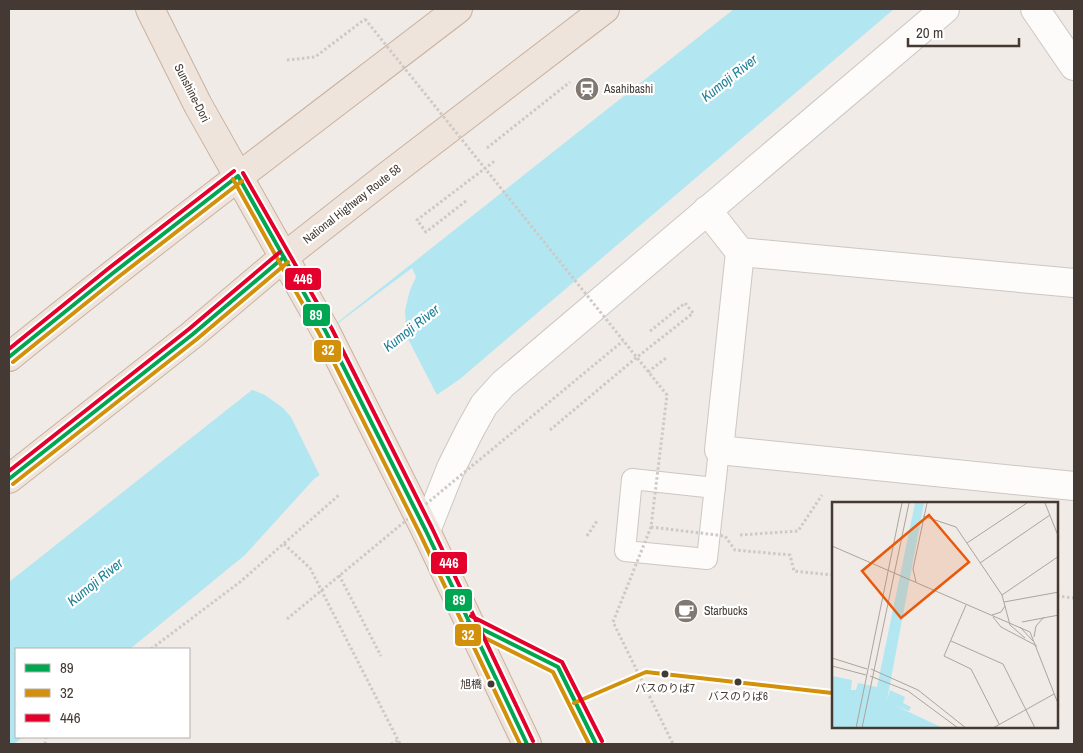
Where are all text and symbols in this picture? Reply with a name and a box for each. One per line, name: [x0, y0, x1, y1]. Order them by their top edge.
scale bar: [908, 15, 1019, 47]
text: 20 m: [916, 22, 943, 43]
water label: Kumoji River: [697, 50, 762, 106]
street label: Sunshine-Dori: [170, 61, 214, 125]
station icon: Asahibashi: [574, 76, 600, 102]
place label: Asahibashi: [603, 81, 653, 97]
street label: National Highway Route 58: [300, 161, 404, 247]
line badge: 446: [284, 267, 322, 291]
text: 446: [293, 270, 313, 288]
water label: Kumoji River: [379, 300, 444, 356]
line badge: 89: [302, 303, 331, 327]
text: 89: [310, 306, 322, 324]
line badge: 32: [313, 339, 342, 363]
text: 32: [322, 341, 334, 359]
inset map: [832, 502, 1058, 728]
line badge: 446: [430, 551, 468, 575]
water label: Kumoji River: [64, 553, 127, 610]
text: 446: [439, 554, 459, 572]
line badge: 89: [444, 588, 473, 612]
text: 89: [453, 591, 465, 609]
cafe icon: Starbucks: [673, 598, 699, 624]
place label: Starbucks: [704, 603, 748, 619]
line badge: 32: [454, 623, 482, 647]
text: 32: [462, 626, 474, 644]
legend: [15, 648, 190, 738]
text: 89: [60, 657, 74, 678]
marker: バスのりば7: [660, 669, 670, 679]
place label: 旭橋: [460, 677, 482, 691]
marker: バスのりば6: [733, 677, 743, 687]
marker: 旭橋: [486, 679, 496, 689]
place label: バスのりば7: [635, 681, 695, 695]
text: 32: [60, 682, 74, 703]
place label: バスのりば6: [708, 689, 768, 703]
text: 446: [60, 707, 81, 728]

